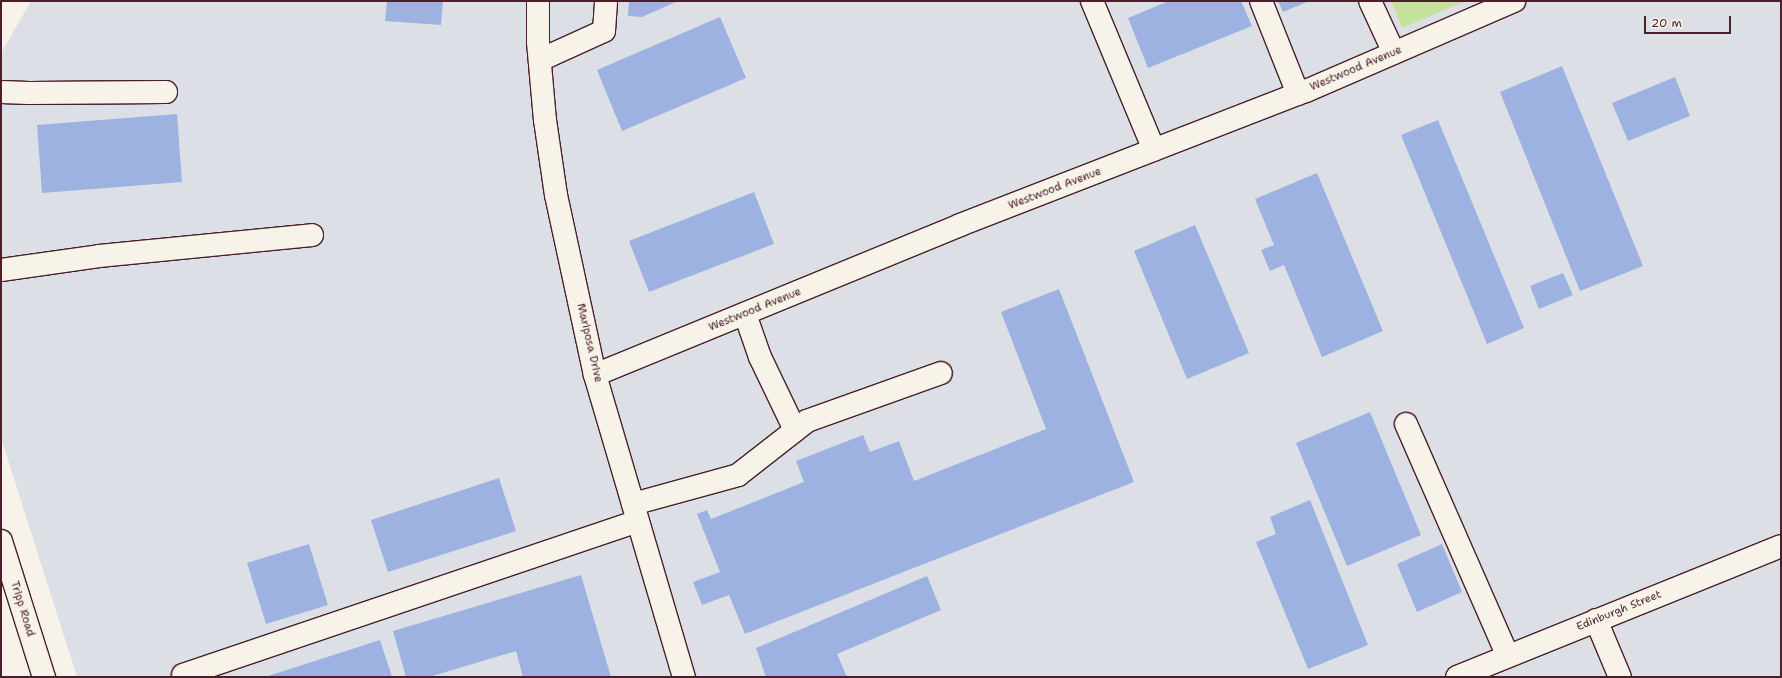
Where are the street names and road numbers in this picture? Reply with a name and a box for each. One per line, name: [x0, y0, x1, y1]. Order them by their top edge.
street label: Westwood Avenue: [1308, 44, 1404, 94]
street label: Westwood Avenue: [1007, 165, 1103, 213]
street label: Westwood Avenue: [707, 285, 803, 335]
street label: Mariposa Drive: [573, 302, 605, 384]
street label: Tripp Road: [7, 580, 37, 638]
street label: Edinburgh Street: [1575, 588, 1663, 634]

